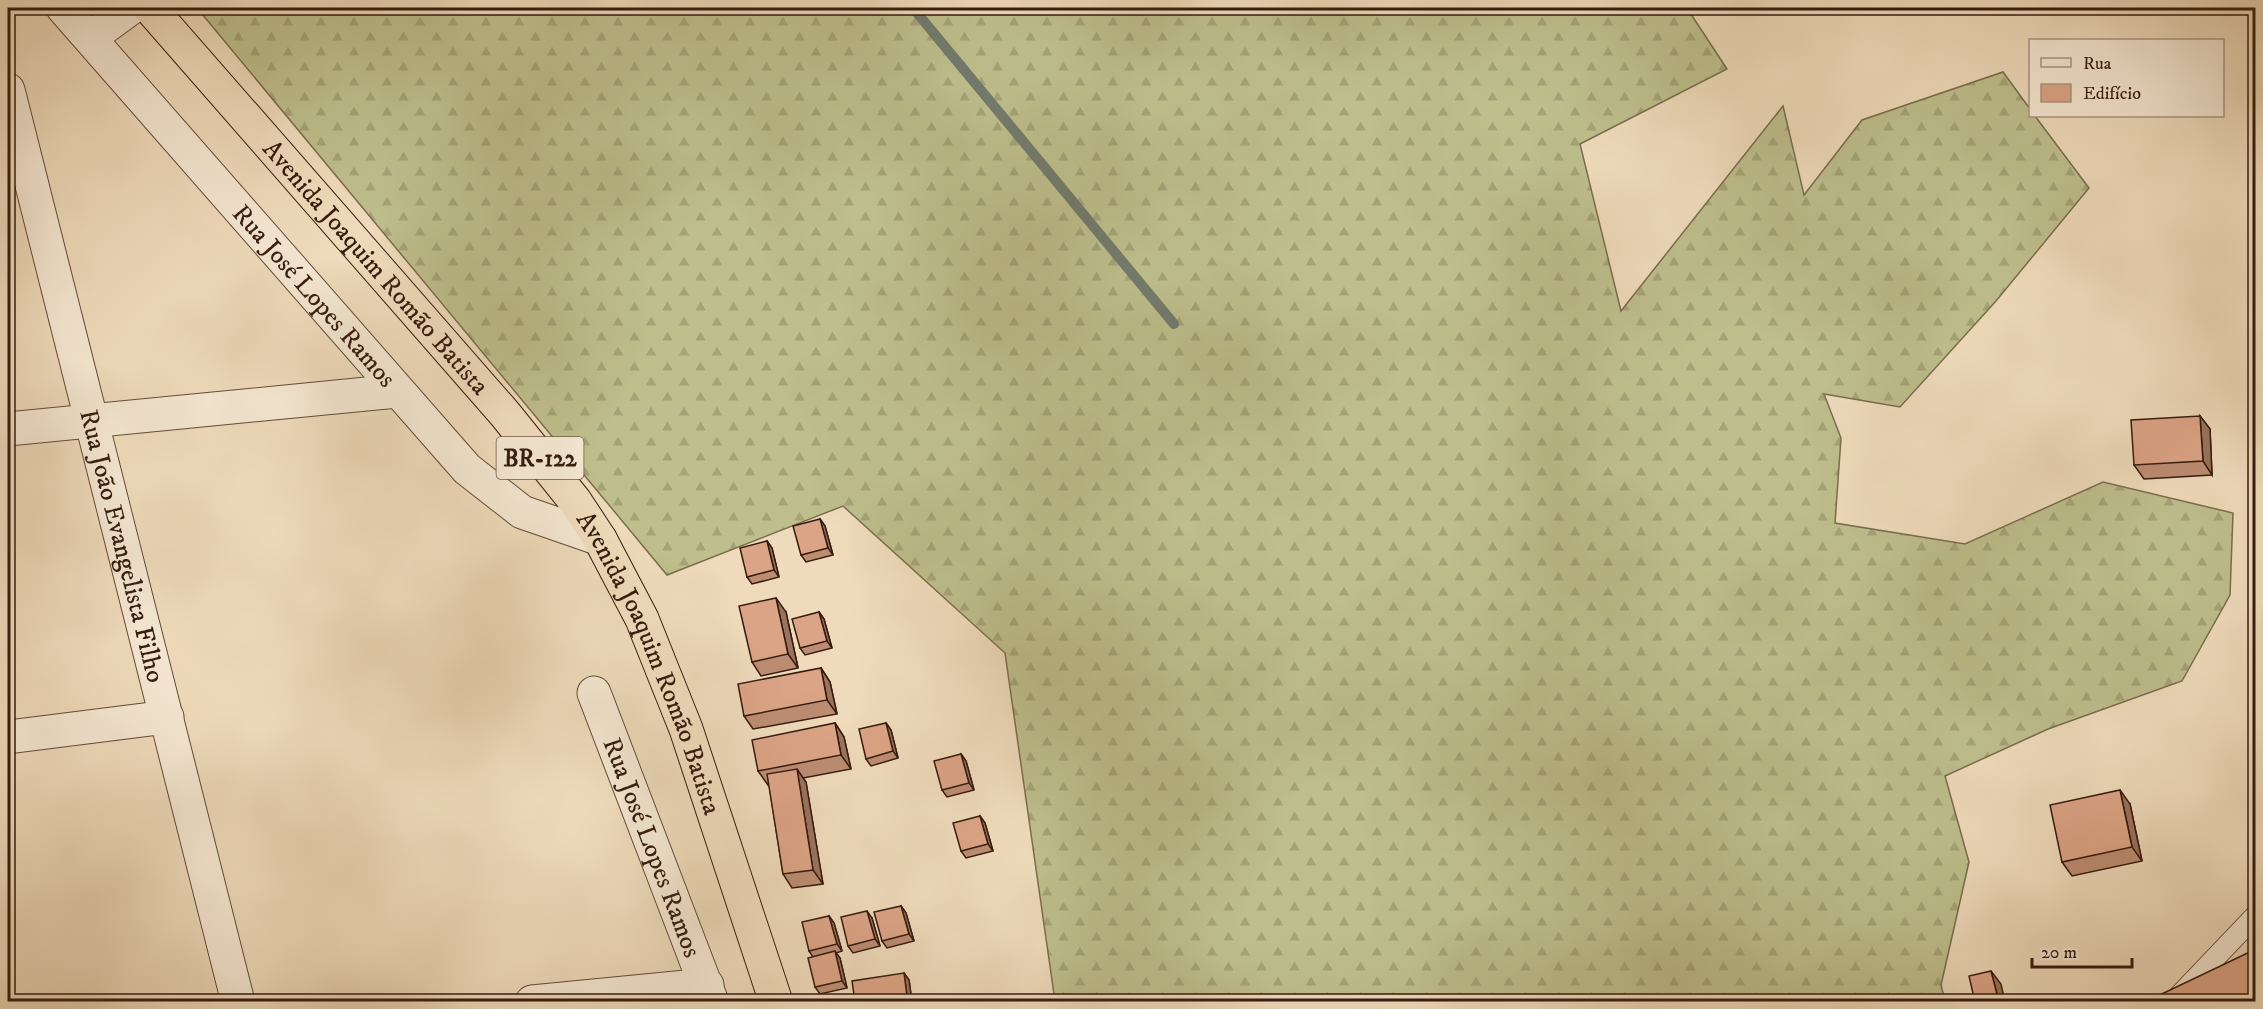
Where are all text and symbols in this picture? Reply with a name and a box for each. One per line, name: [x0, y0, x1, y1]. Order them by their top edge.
legend: [2029, 39, 2224, 117]
text: Rua: [2083, 53, 2112, 75]
text: Edifício: [2083, 83, 2141, 105]
street label: Avenida Joaquim Romão Batista: [255, 134, 496, 402]
street label: Rua José Lopes Ramos: [225, 198, 403, 395]
street label: Rua João Evangelista Filho: [71, 406, 172, 686]
road number: BR-122: [496, 437, 584, 479]
street label: Avenida Joaquim Romão Batista: [568, 505, 728, 819]
street label: Rua José Lopes Ramos: [595, 733, 708, 962]
scale bar: [2032, 931, 2132, 969]
text: 20 m: [2041, 942, 2077, 964]

